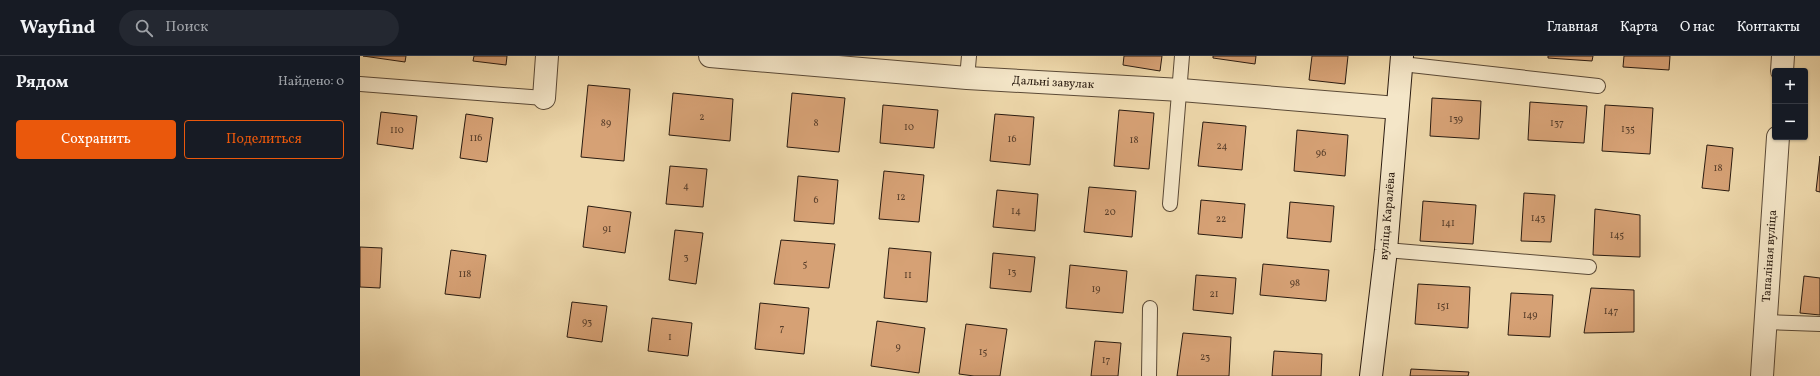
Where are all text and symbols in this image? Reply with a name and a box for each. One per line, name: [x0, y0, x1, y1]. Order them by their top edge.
search box: [119, 10, 399, 46]
text: Wayfind: [20, 15, 95, 41]
icon: search: [133, 17, 155, 39]
text: Поиск: [165, 17, 208, 38]
text: Главная: [1547, 18, 1598, 37]
text: Карта: [1620, 18, 1658, 37]
text: О нас: [1680, 18, 1715, 37]
text: Контакты: [1737, 18, 1800, 37]
map controls: [1772, 68, 1808, 140]
button: +: [1772, 68, 1808, 104]
text: Рядом: [16, 71, 69, 94]
text: Найдено: 0: [278, 73, 344, 91]
street label: Дальні завулак: [1012, 73, 1095, 93]
button: −: [1772, 104, 1808, 140]
house number: 2: [699, 110, 705, 124]
house number: 139: [1449, 112, 1463, 126]
house number: 89: [601, 116, 611, 130]
house number: 8: [813, 116, 819, 130]
house number: 137: [1550, 116, 1564, 130]
button: Сохранить: [16, 120, 176, 159]
button: Поделиться: [184, 120, 344, 159]
house number: 10: [904, 120, 914, 134]
house number: 135: [1621, 122, 1635, 136]
house number: 110: [390, 123, 404, 137]
house number: 116: [470, 131, 482, 145]
house number: 16: [1008, 132, 1016, 146]
house number: 18: [1130, 133, 1138, 147]
house number: 24: [1216, 139, 1228, 153]
house number: 96: [1316, 146, 1326, 160]
house number: 18: [1714, 161, 1722, 175]
street label: вуліца Каралёва: [1376, 171, 1400, 261]
house number: 4: [683, 179, 689, 193]
house number: 12: [896, 190, 906, 204]
house number: 6: [813, 193, 819, 207]
house number: 14: [1011, 204, 1021, 218]
house number: 20: [1104, 205, 1116, 219]
street label: Тапаліная вуліца: [1759, 209, 1781, 303]
house number: 143: [1531, 211, 1545, 225]
house number: 22: [1216, 212, 1226, 226]
house number: 141: [1441, 216, 1455, 230]
house number: 91: [602, 222, 612, 236]
house number: 145: [1610, 228, 1624, 242]
house number: 3: [683, 250, 689, 264]
house number: 5: [803, 257, 808, 271]
house number: 13: [1007, 265, 1017, 279]
house number: 118: [459, 267, 471, 281]
house number: 11: [904, 268, 912, 282]
house number: 98: [1290, 276, 1300, 290]
house number: 19: [1091, 282, 1101, 296]
house number: 21: [1209, 287, 1219, 301]
house number: 151: [1437, 299, 1449, 313]
house number: 147: [1604, 304, 1618, 318]
house number: 149: [1523, 308, 1537, 322]
house number: 93: [582, 315, 592, 329]
house number: 7: [780, 321, 785, 335]
house number: 1: [668, 330, 672, 344]
house number: 9: [895, 340, 901, 354]
house number: 15: [979, 345, 988, 359]
house number: 23: [1200, 350, 1210, 364]
house number: 17: [1102, 353, 1111, 367]

